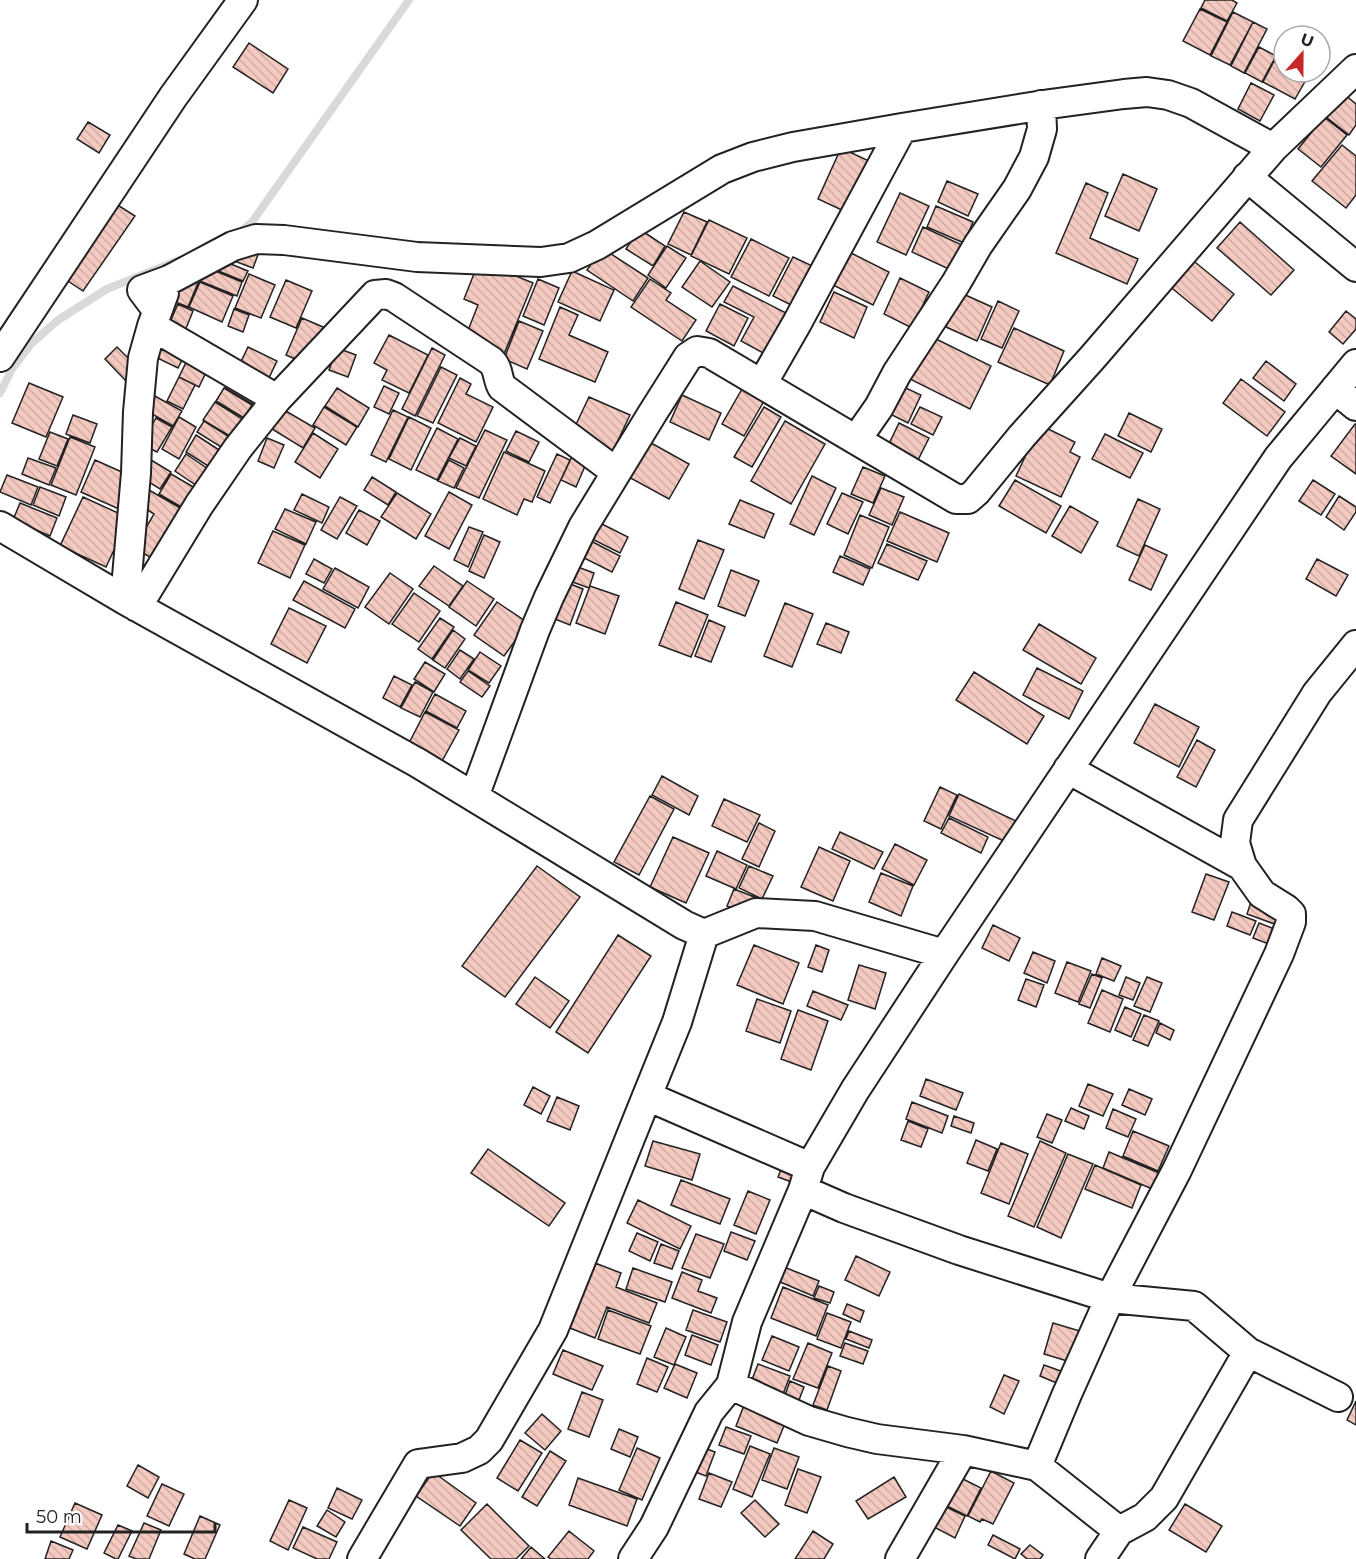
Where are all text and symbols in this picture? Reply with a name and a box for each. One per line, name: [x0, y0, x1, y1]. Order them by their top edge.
north arrow: [1272, 24, 1332, 84]
text: U: [1298, 29, 1316, 52]
scale bar: [27, 1496, 214, 1534]
text: 50 m: [36, 1506, 82, 1528]

